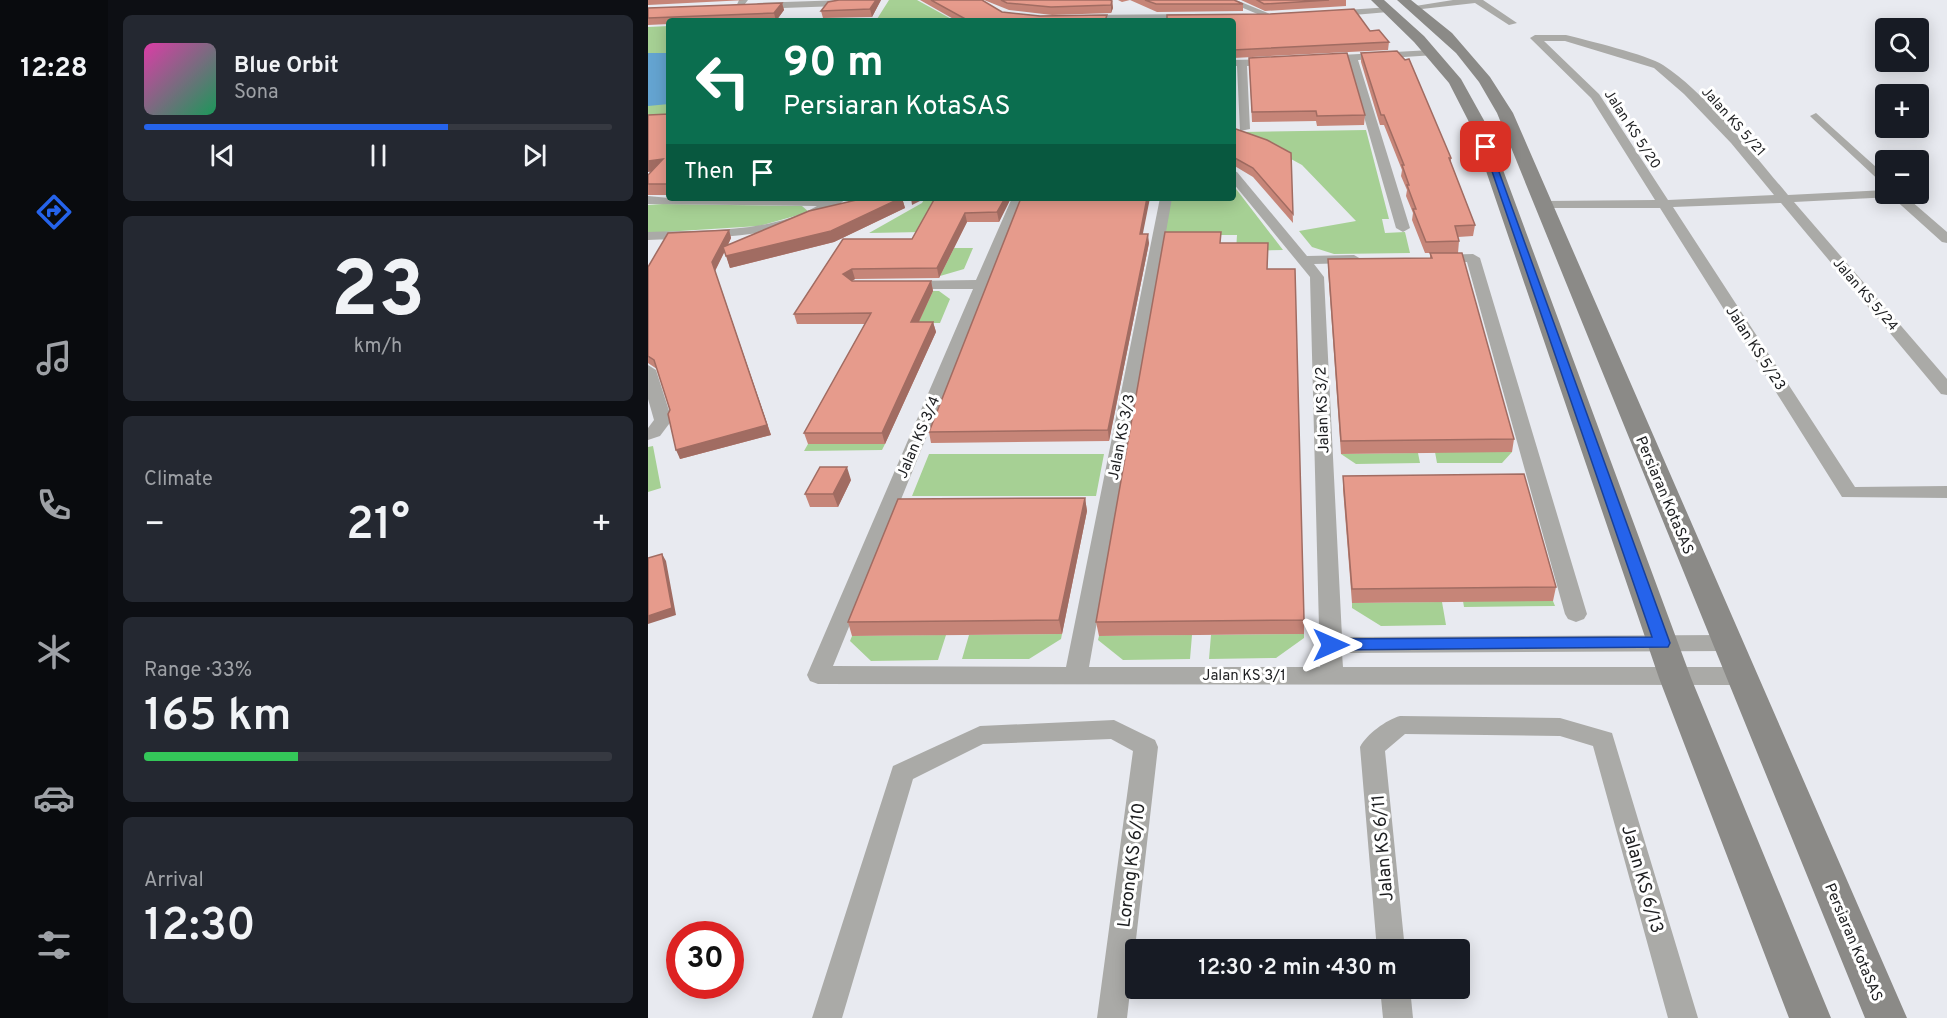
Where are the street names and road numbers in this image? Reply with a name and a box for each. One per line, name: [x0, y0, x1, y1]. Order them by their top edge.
street label: Jalan KS 5/21: [1697, 84, 1768, 160]
street label: Jalan KS 5/20: [1600, 87, 1664, 173]
street label: Jalan KS 5/24: [1829, 255, 1901, 335]
street label: Jalan KS 5/23: [1720, 303, 1789, 395]
street label: Jalan KS 3/2: [1312, 366, 1335, 454]
street label: Jalan KS 3/3: [1105, 393, 1140, 482]
street label: Jalan KS 3/4: [894, 394, 945, 481]
street label: Persiaran KotaSAS: [1630, 434, 1697, 558]
street label: Jalan KS 3/1: [1202, 667, 1286, 686]
street label: Jalan KS 6/11: [1367, 793, 1400, 902]
street label: Lorong KS 6/10: [1113, 802, 1152, 929]
street label: Jalan KS 6/13: [1615, 823, 1668, 936]
street label: Persiaran KotaSAS: [1819, 881, 1886, 1005]

